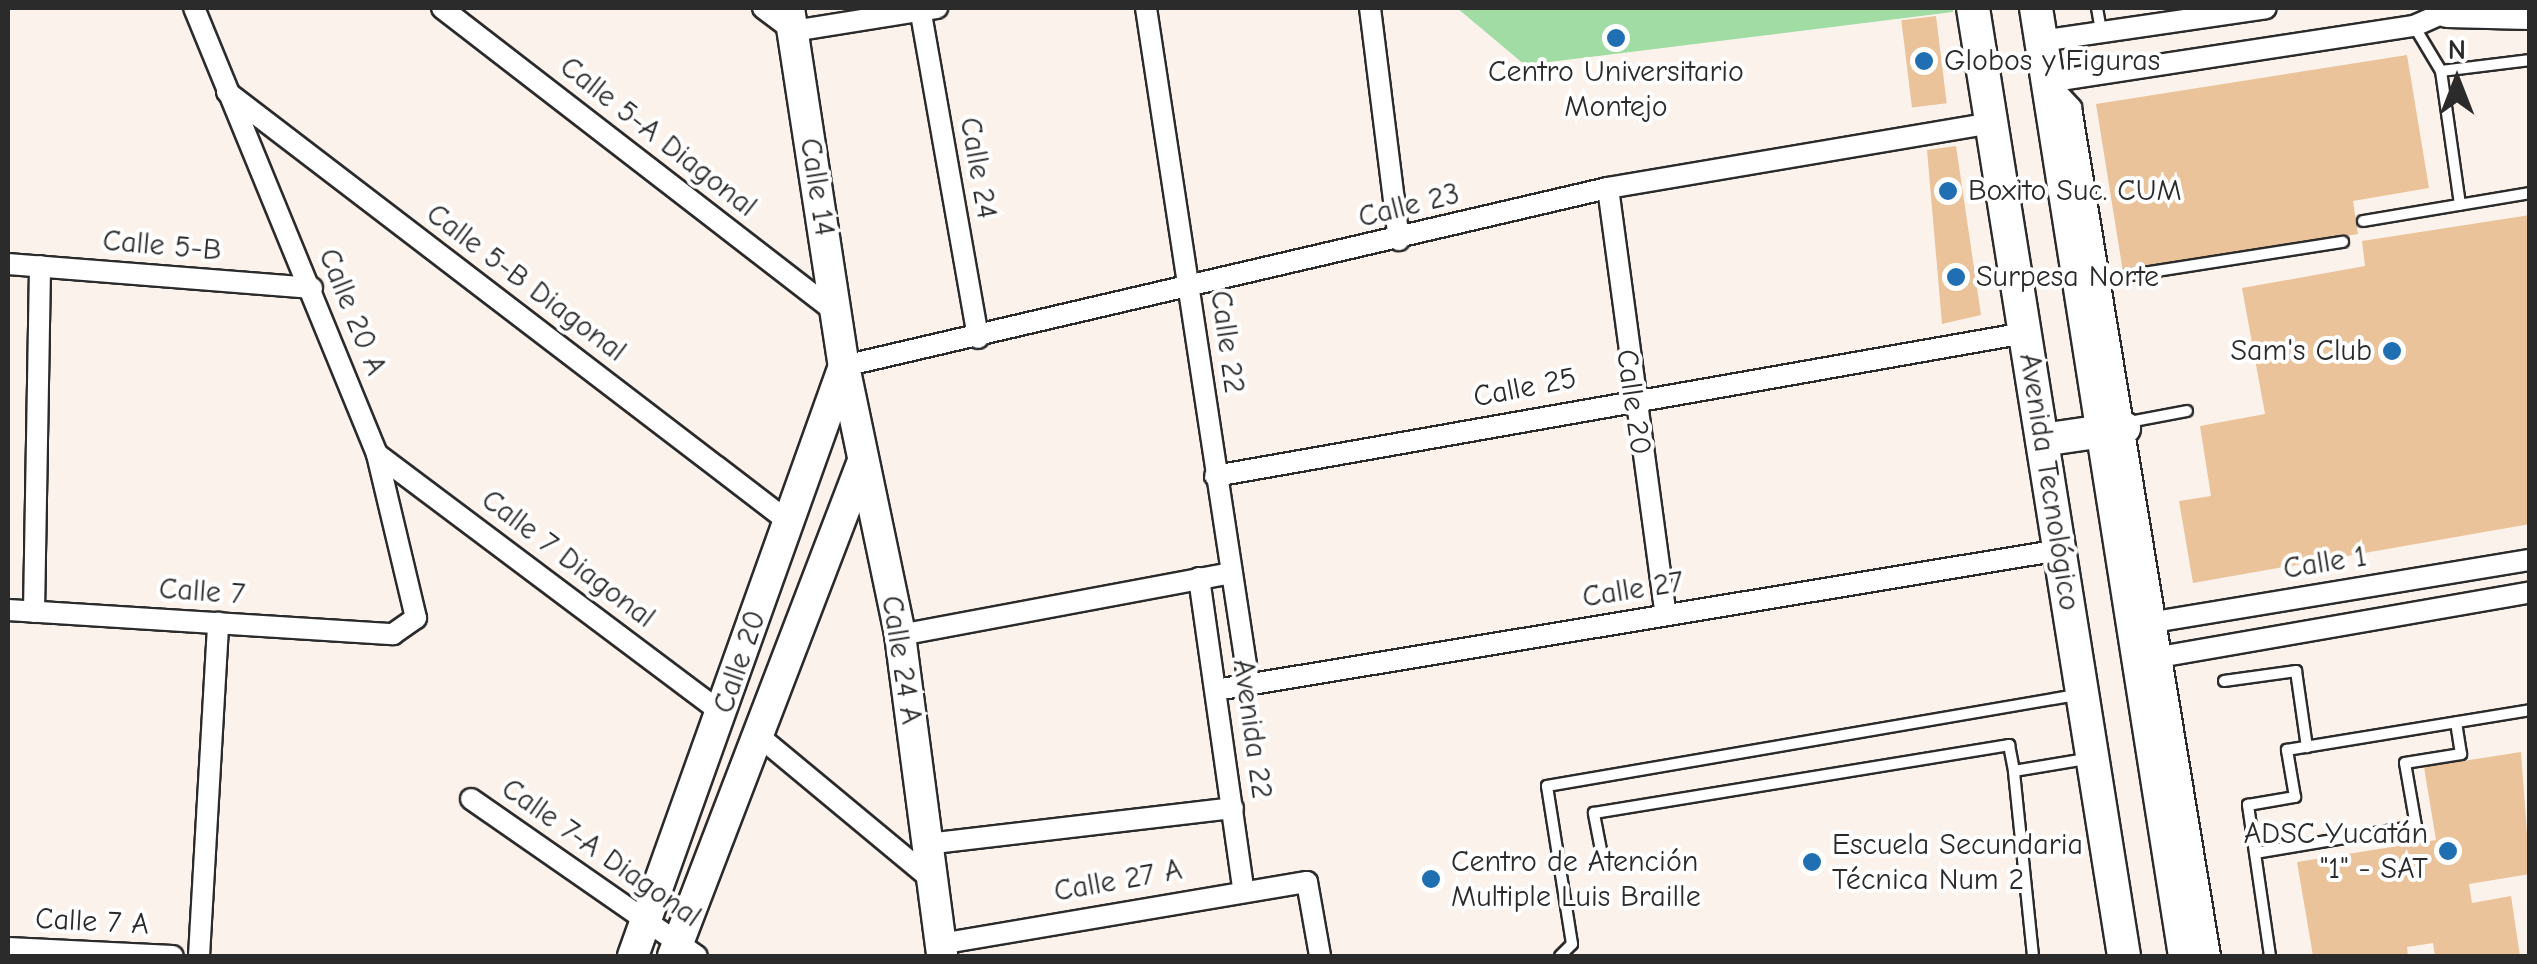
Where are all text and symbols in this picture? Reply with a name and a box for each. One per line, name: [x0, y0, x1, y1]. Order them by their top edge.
marker: Centro Universitario Montejo: [1605, 27, 1627, 49]
north arrow: [2407, 30, 2507, 130]
text: N: [2448, 34, 2466, 66]
place label: Globos y Figuras: [1944, 43, 2160, 79]
street label: Calle 5-A Diagonal: [553, 49, 763, 225]
marker: Globos y Figuras: [1913, 50, 1935, 72]
place label: Centro Universitario Montejo: [1488, 54, 1744, 124]
street label: Calle 24: [951, 115, 1005, 221]
street label: Calle 14: [792, 136, 842, 238]
place label: Boxito Suc. CUM: [1968, 173, 2182, 209]
street label: Calle 23: [1355, 176, 1463, 236]
marker: Boxito Suc. CUM: [1937, 180, 1959, 202]
street label: Calle 5-B Diagonal: [419, 196, 633, 370]
street label: Calle 5-B: [101, 223, 223, 269]
street label: Calle 20 A: [310, 243, 394, 381]
place label: Surpesa Norte: [1976, 259, 2159, 295]
marker: Surpesa Norte: [1945, 266, 1967, 288]
street label: Calle 22: [1202, 288, 1252, 396]
place label: Sam's Club: [2230, 333, 2372, 369]
marker: Sam's Club: [2381, 340, 2403, 362]
street label: Calle 20: [1608, 347, 1658, 457]
street label: Avenida Tecnológico: [2011, 351, 2087, 613]
street label: Calle 25: [1471, 360, 1579, 416]
street label: Calle 7 Diagonal: [474, 482, 662, 636]
street label: Calle 1: [2281, 539, 2369, 587]
street label: Calle 27: [1580, 564, 1686, 616]
street label: Calle 7: [158, 571, 246, 613]
street label: Calle 24 A: [873, 593, 929, 727]
street label: Calle 20: [706, 606, 774, 718]
street label: Avenida 22: [1224, 657, 1280, 801]
street label: Calle 7-A Diagonal: [494, 771, 708, 935]
place label: ADSC Yucatán "1" - SAT: [2244, 816, 2428, 886]
place label: Escuela Secundaria Técnica Num 2: [1832, 827, 2083, 898]
marker: ADSC Yucatán "1" - SAT: [2437, 840, 2459, 862]
place label: Centro de Atención Multiple Luis Braille: [1451, 844, 1701, 914]
marker: Escuela Secundaria Técnica Num 2: [1801, 851, 1823, 873]
street label: Calle 27 A: [1051, 852, 1185, 910]
marker: Centro de Atención Multiple Luis Braille: [1420, 868, 1442, 890]
street label: Calle 7 A: [34, 901, 150, 943]

